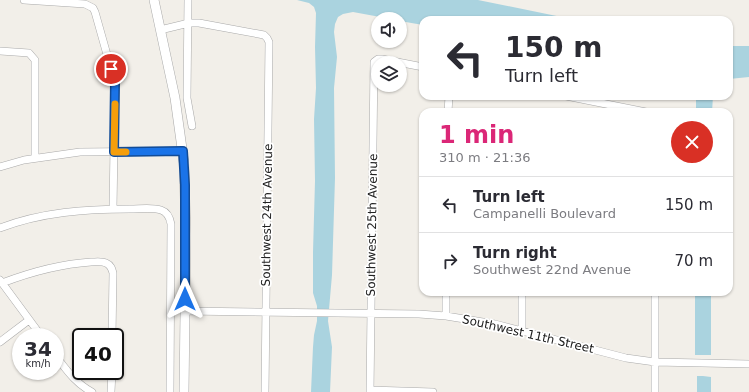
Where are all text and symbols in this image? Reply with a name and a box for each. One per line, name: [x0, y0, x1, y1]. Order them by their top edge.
map controls: [371, 12, 407, 92]
button: sound: [371, 12, 407, 48]
text: 150 m: [505, 31, 602, 64]
icon: left: [439, 32, 491, 84]
pin: [94, 52, 128, 86]
button: layers: [371, 56, 407, 92]
icon: arrive: [100, 58, 122, 80]
text: Turn left: [505, 65, 578, 86]
text: 1 min: [439, 121, 514, 149]
button: close: [671, 121, 713, 163]
street label: Southwest 24th Avenue: [259, 143, 275, 287]
text: 310 m · 21:36: [439, 150, 530, 165]
street label: Southwest 25th Avenue: [364, 153, 380, 297]
text: Turn left: [473, 188, 545, 206]
icon: left: [439, 194, 461, 216]
text: 150 m: [665, 196, 713, 214]
text: Campanelli Boulevard: [473, 206, 616, 221]
text: Turn right: [473, 244, 557, 262]
icon: right: [439, 250, 461, 272]
text: 70 m: [675, 252, 713, 270]
text: Southwest 22nd Avenue: [473, 262, 631, 277]
position arrow: [164, 278, 206, 320]
street label: Southwest 11th Street: [461, 312, 595, 356]
speed limit sign: 40: [72, 328, 124, 380]
text: 34: [24, 337, 52, 361]
text: km/h: [25, 358, 51, 369]

